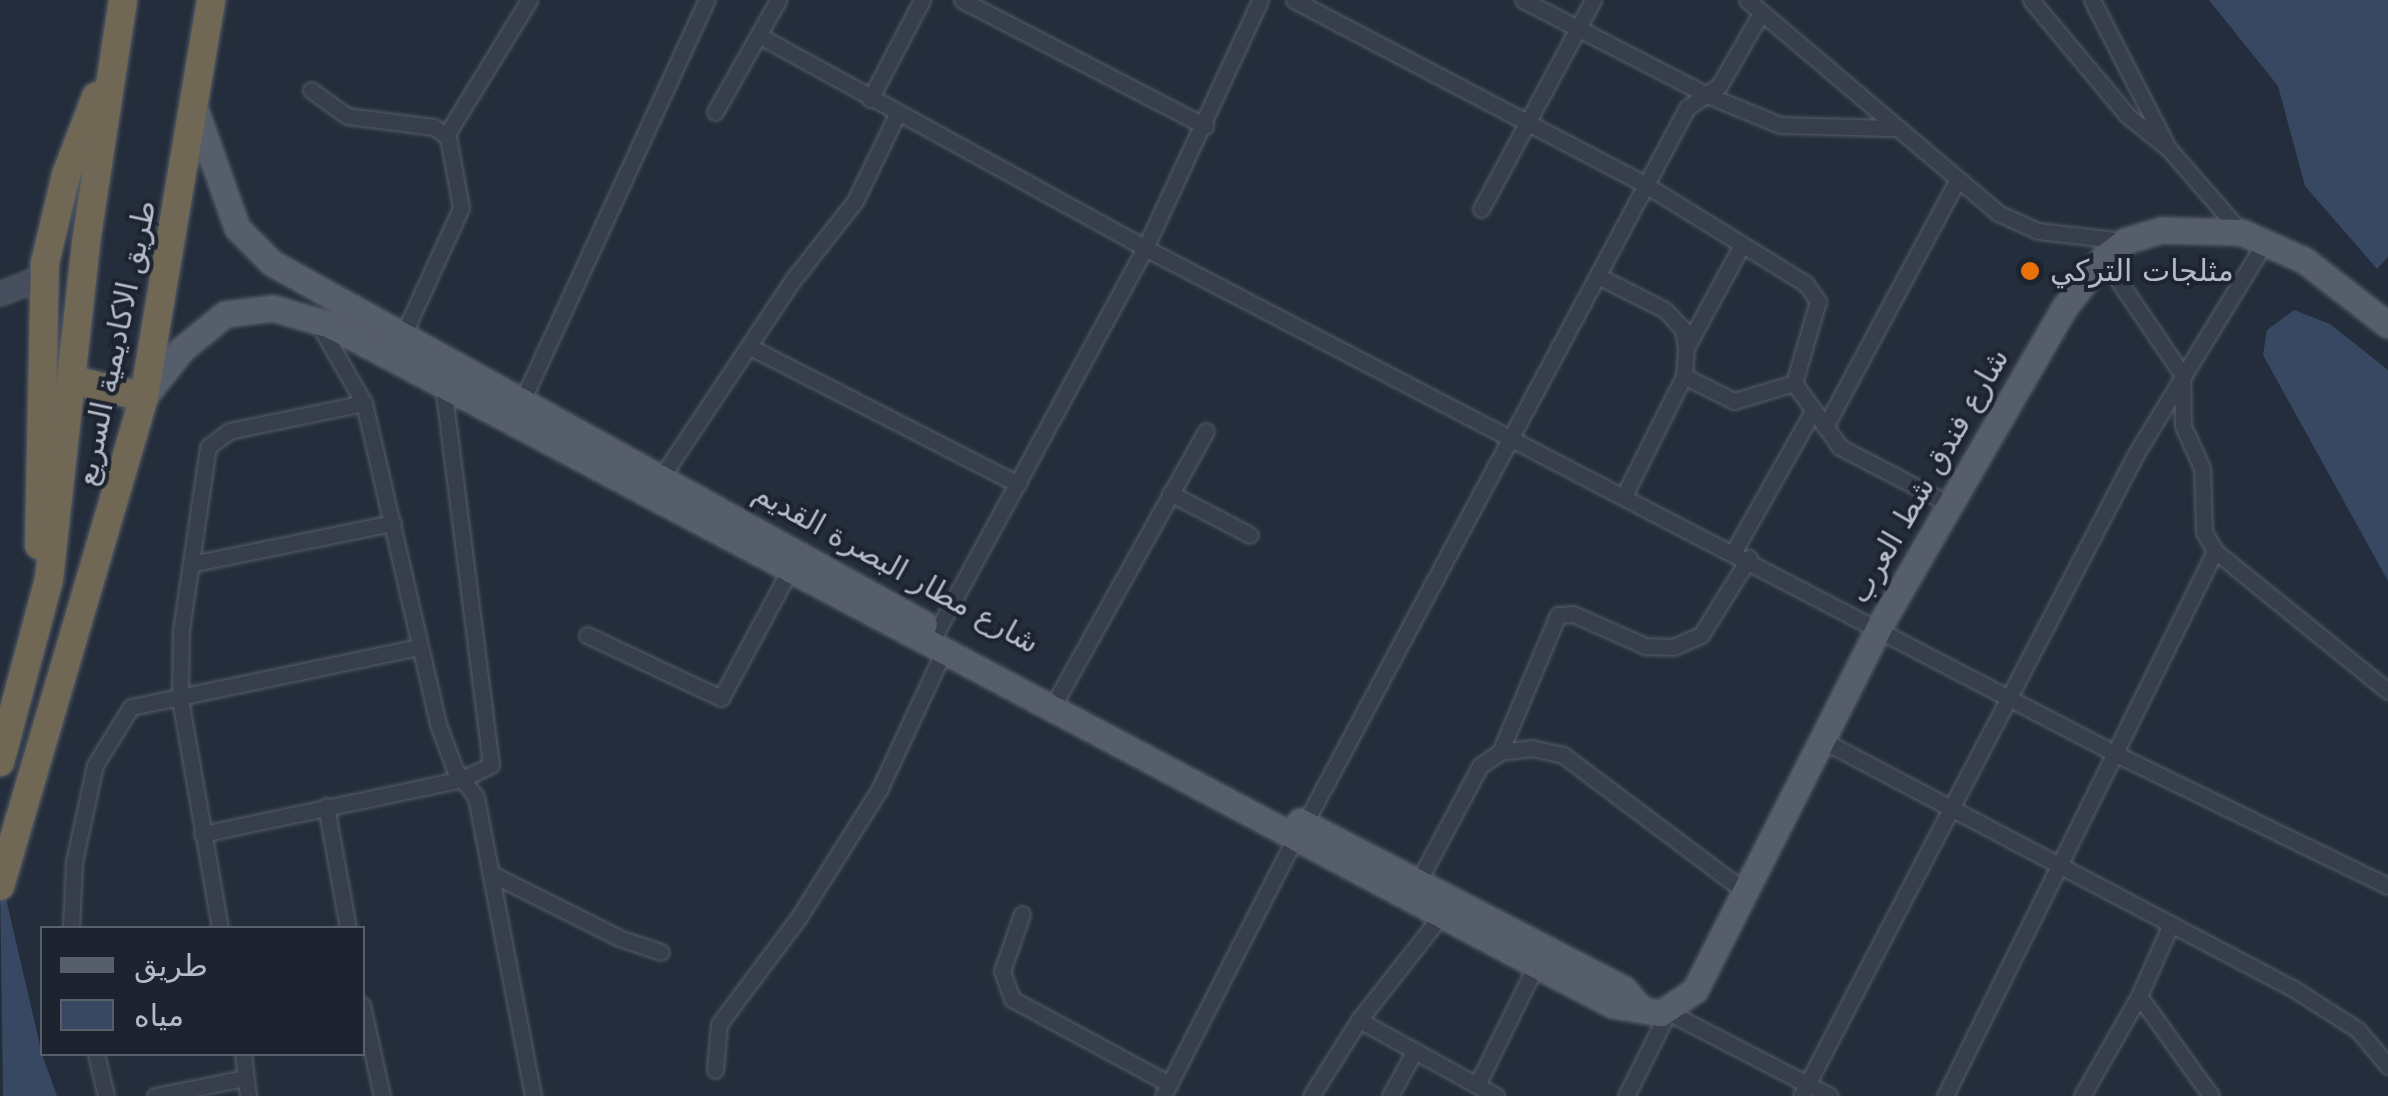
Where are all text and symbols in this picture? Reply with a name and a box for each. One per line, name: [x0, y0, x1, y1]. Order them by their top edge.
street label: طريق الاكاديمية السريع: [68, 197, 164, 489]
place label: مثلجات التركي: [2050, 253, 2234, 289]
marker: مثلجات التركي: [2019, 260, 2041, 282]
street label: شارع فندق شط العرب: [1841, 342, 2017, 610]
street label: شارع مطار البصرة القديم: [747, 474, 1045, 662]
legend: [40, 926, 365, 1056]
text: طريق: [134, 948, 208, 983]
text: مياه: [134, 998, 184, 1033]

